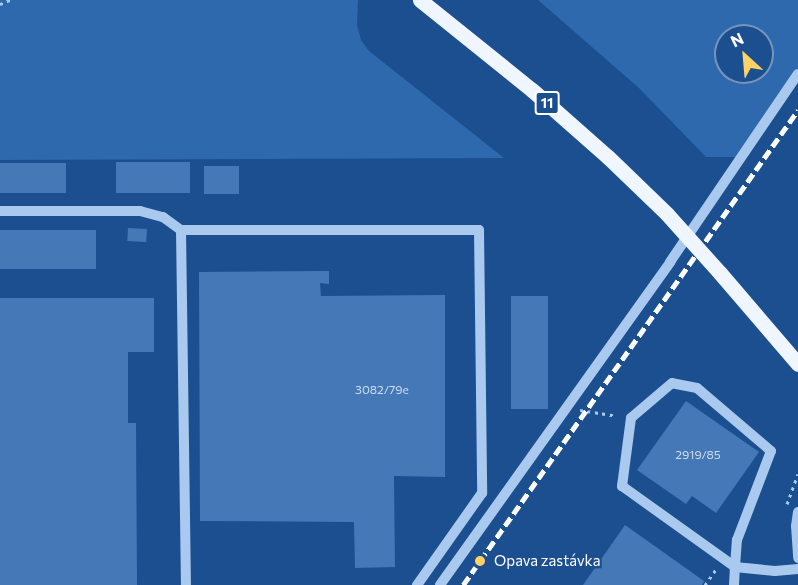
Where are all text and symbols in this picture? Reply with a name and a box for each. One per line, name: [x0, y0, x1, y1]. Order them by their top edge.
north arrow: [714, 24, 774, 84]
text: N: [727, 28, 746, 50]
road number: 11: [534, 92, 560, 114]
house number: 3082/79e: [355, 383, 409, 397]
house number: 2919/85: [675, 448, 721, 462]
marker: Opava zastávka: [471, 552, 489, 570]
place label: Opava zastávka: [494, 552, 601, 570]

